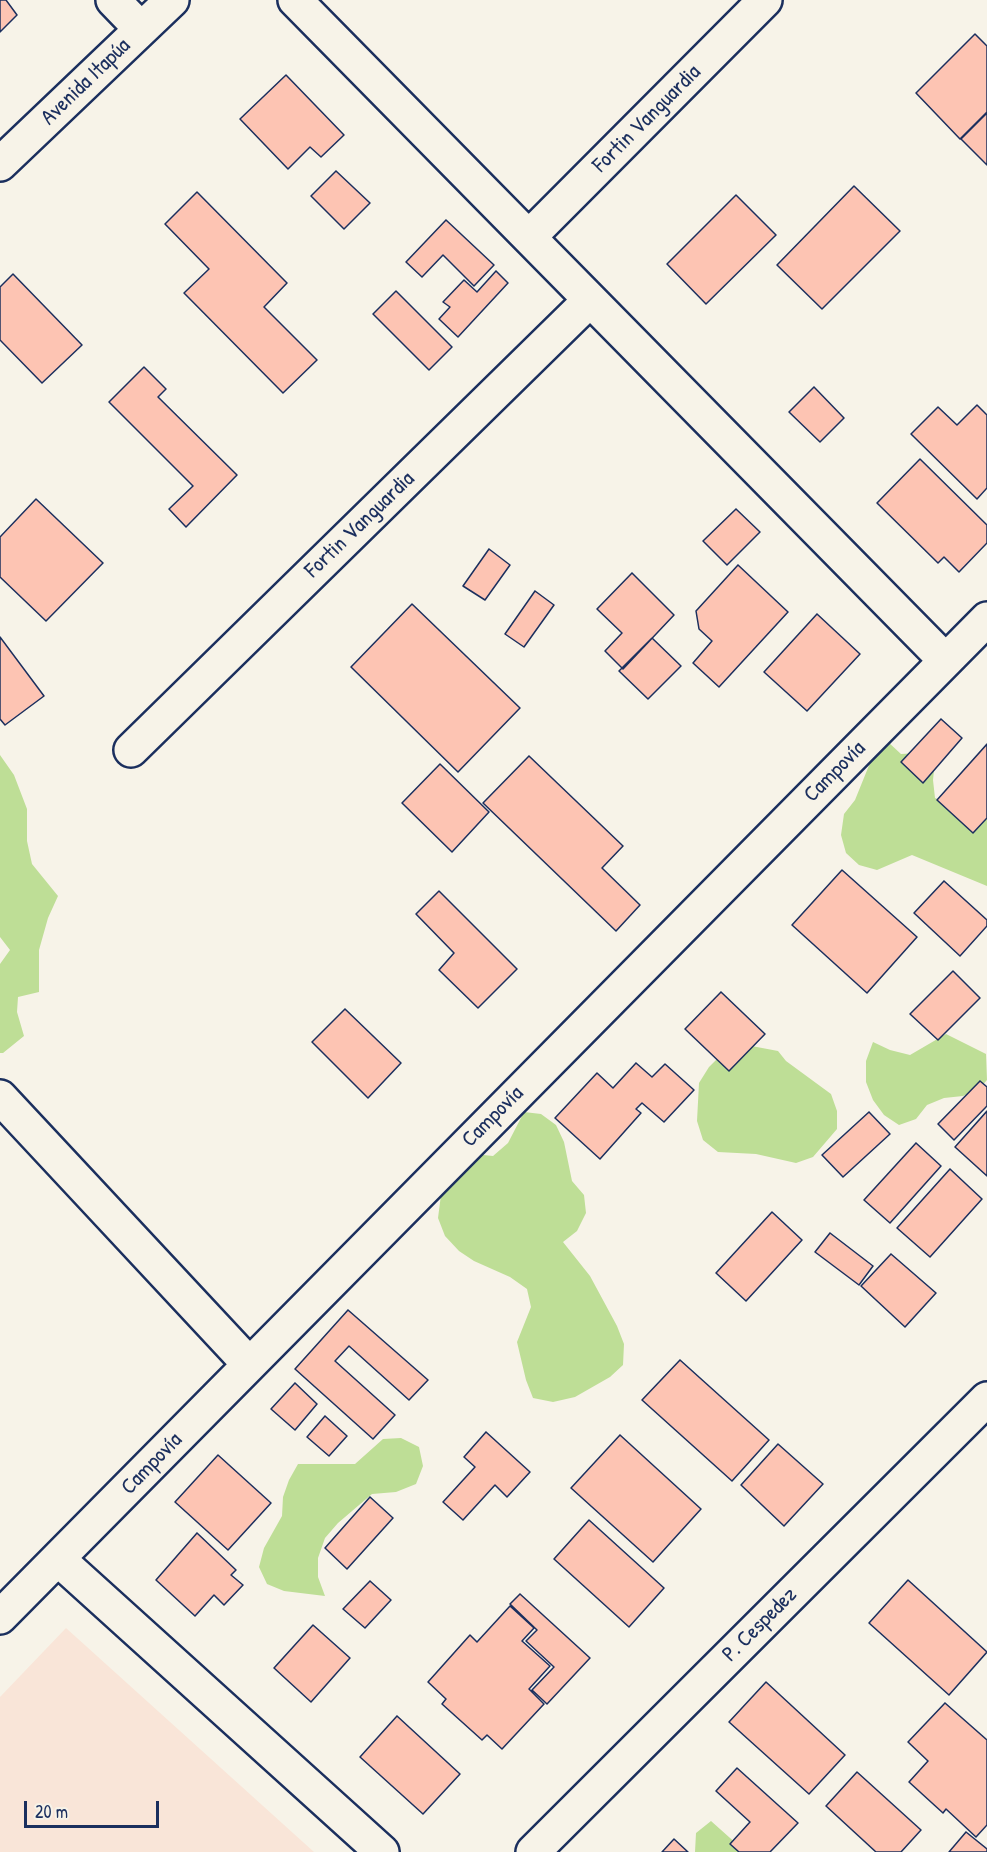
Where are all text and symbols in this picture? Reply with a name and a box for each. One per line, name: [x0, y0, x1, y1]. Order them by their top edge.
street label: Avenida Itapúa: [36, 33, 136, 131]
street label: Fortin Vanguardia: [588, 60, 706, 178]
street label: Fortin Vanguardia: [300, 466, 420, 584]
street label: Campovía: [799, 736, 871, 808]
street label: Campovía: [457, 1081, 529, 1153]
street label: Campovía: [116, 1427, 188, 1501]
street label: P. Cespedez: [717, 1582, 803, 1668]
scale bar: [27, 1789, 162, 1827]
text: 20 m: [35, 1799, 68, 1824]

